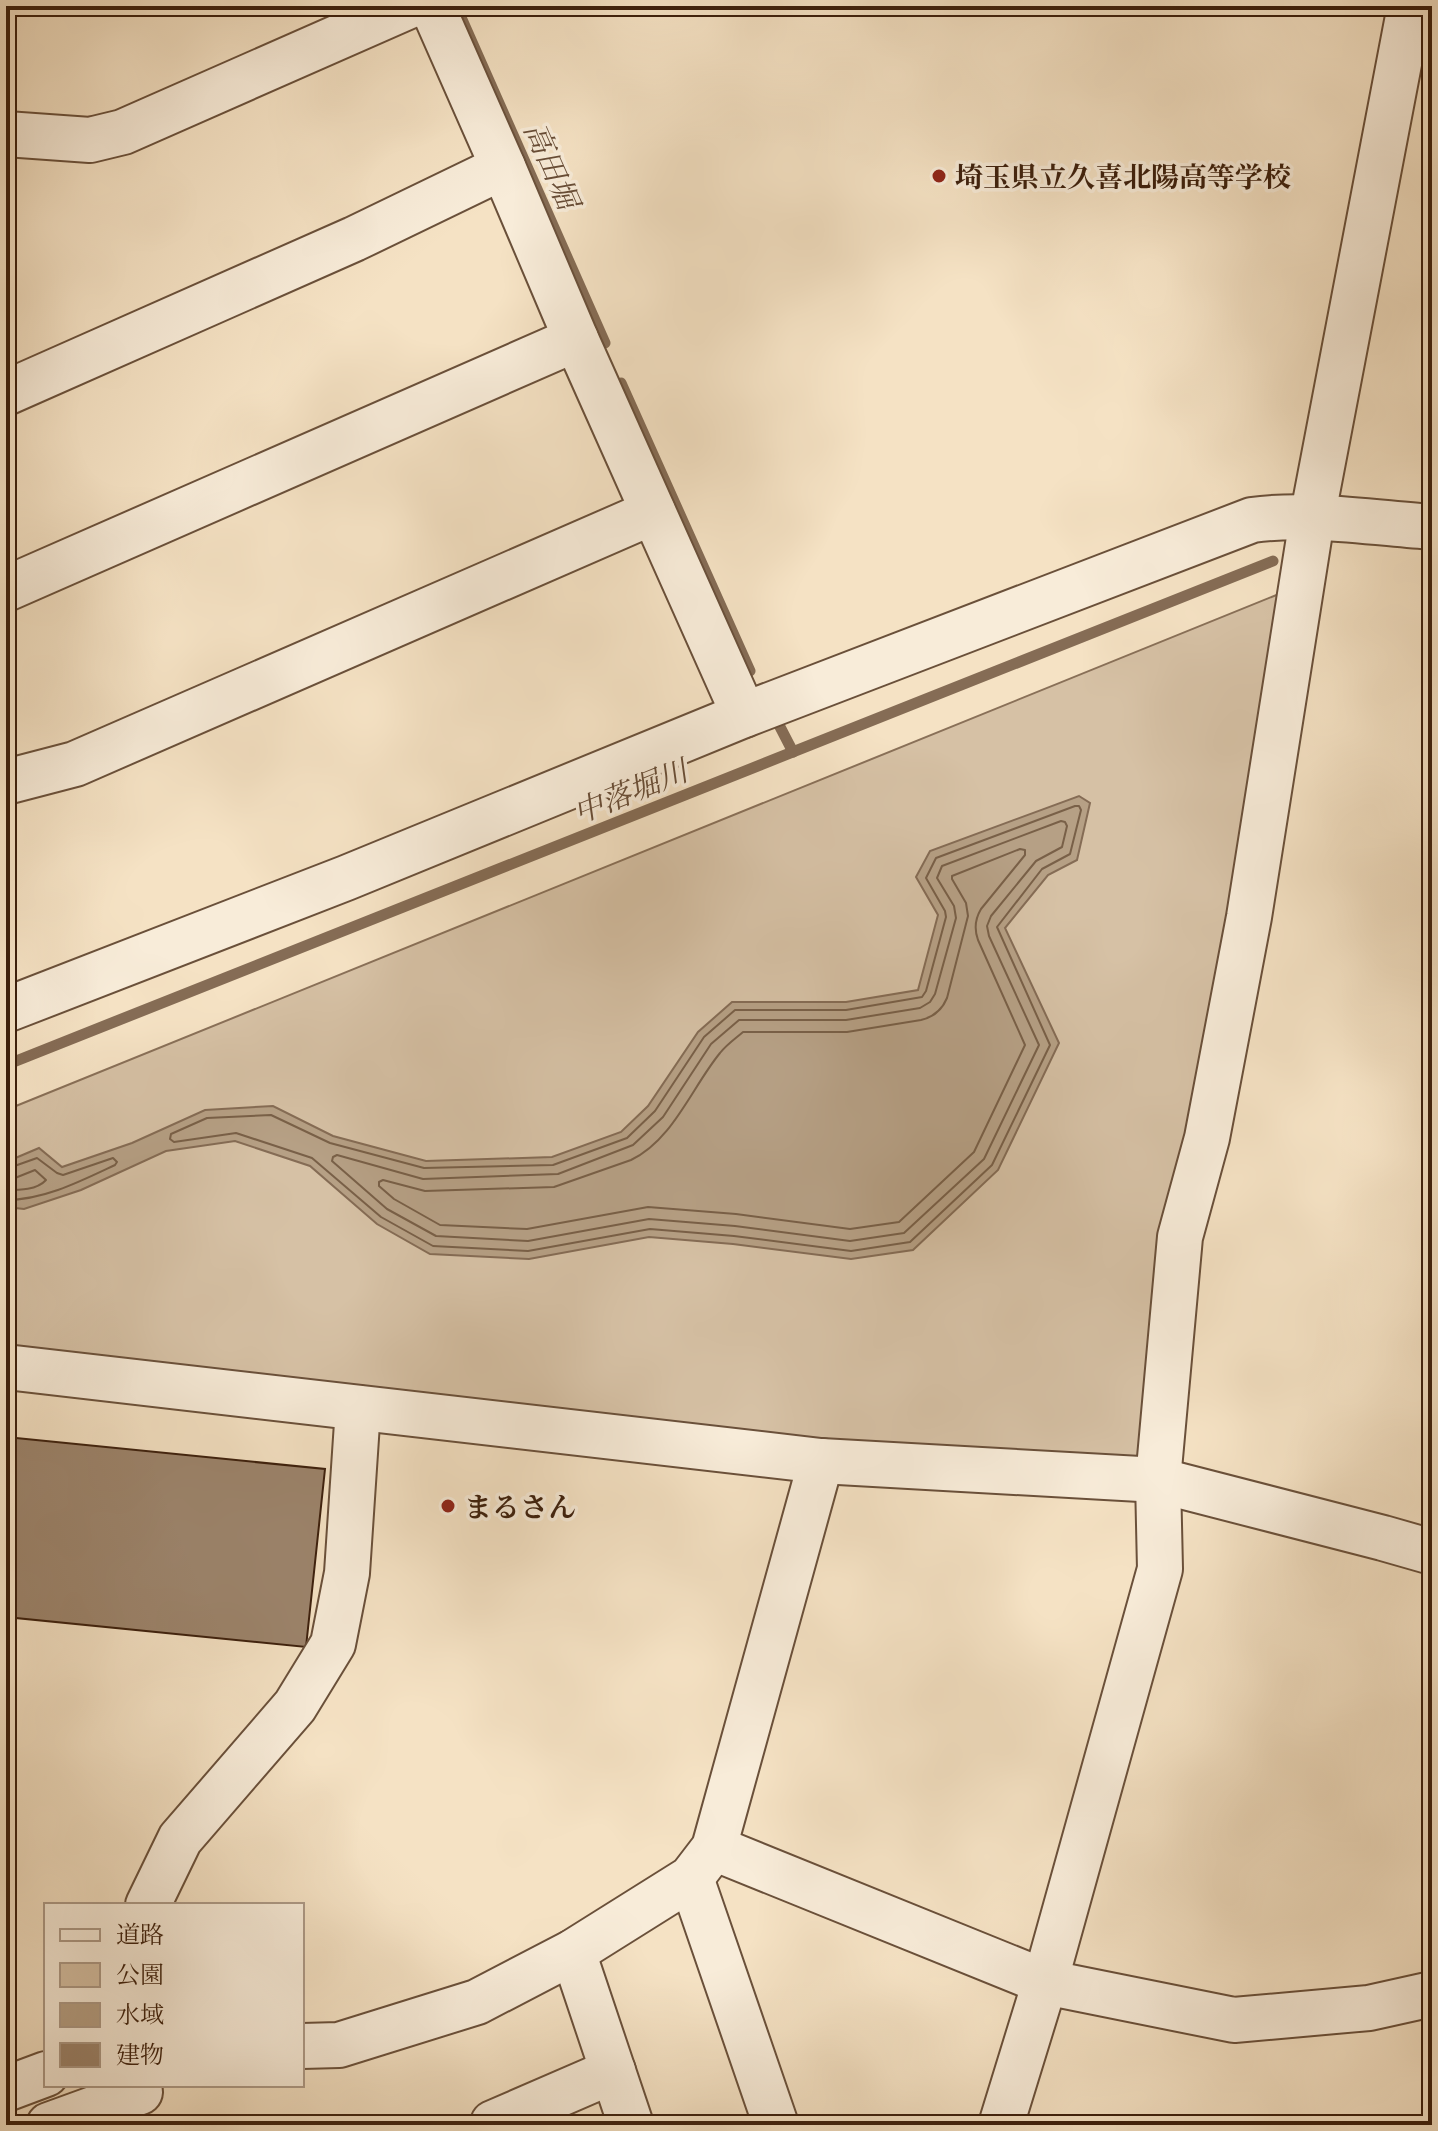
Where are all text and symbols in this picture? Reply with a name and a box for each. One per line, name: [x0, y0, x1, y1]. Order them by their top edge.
water label: 高田堀: [514, 115, 592, 220]
place label: 埼玉県立久喜北陽高等学校: [955, 156, 1291, 197]
marker: 埼玉県立久喜北陽高等学校: [930, 167, 948, 185]
water label: 中落堀川: [566, 747, 697, 834]
place label: まるさん: [464, 1486, 576, 1527]
marker: まるさん: [439, 1497, 457, 1515]
legend: [44, 1903, 304, 2087]
text: 道路: [116, 1917, 164, 1952]
text: 公園: [116, 1957, 164, 1992]
text: 水域: [116, 1997, 164, 2032]
text: 建物: [116, 2037, 164, 2072]

